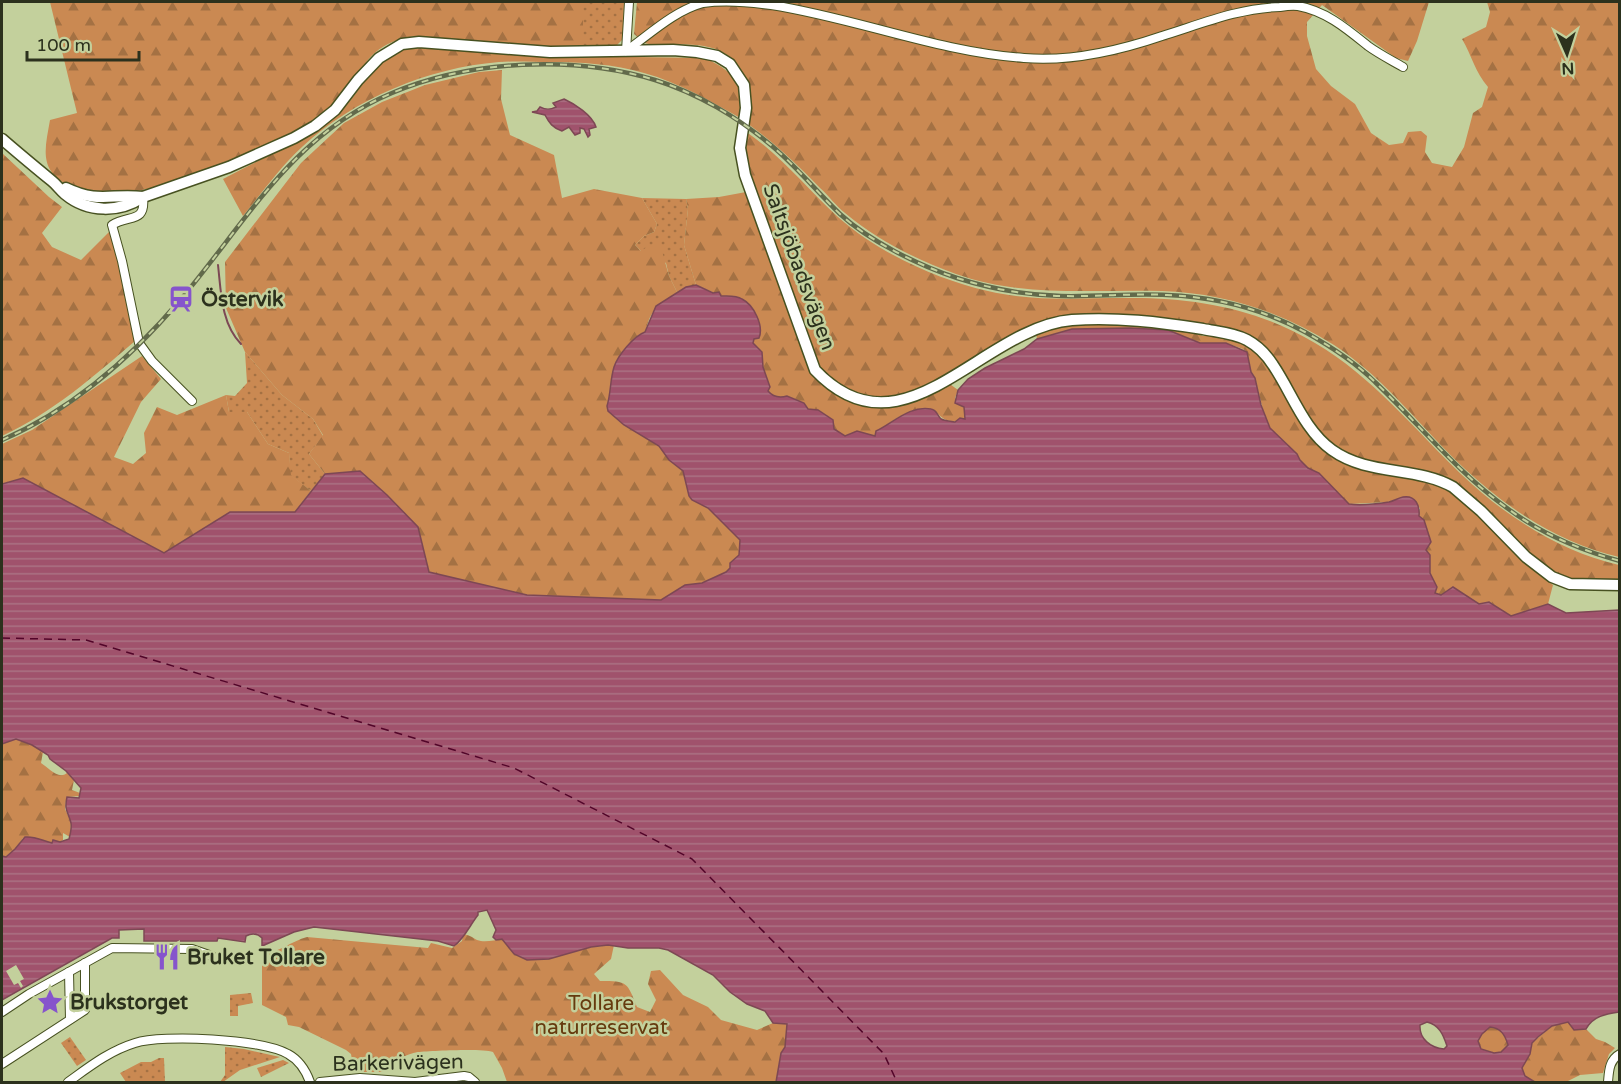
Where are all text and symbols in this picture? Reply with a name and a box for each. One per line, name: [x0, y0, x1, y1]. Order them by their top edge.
scale bar: [27, 24, 140, 62]
north arrow: [1537, 24, 1597, 84]
text: 100 m: [36, 34, 91, 56]
text: N: [1561, 58, 1575, 78]
street label: Saltsjöbadsvägen: [757, 180, 841, 354]
station icon: Östervik: [166, 284, 196, 314]
place label: Östervik: [201, 287, 284, 312]
restaurant icon: Bruket Tollare: [152, 942, 182, 972]
place label: Bruket Tollare: [187, 945, 325, 970]
place icon: Brukstorget: [35, 987, 65, 1017]
place label: Brukstorget: [70, 990, 188, 1015]
park label: Tollare naturreservat: [534, 991, 668, 1040]
street label: Barkerivägen: [332, 1049, 464, 1077]

